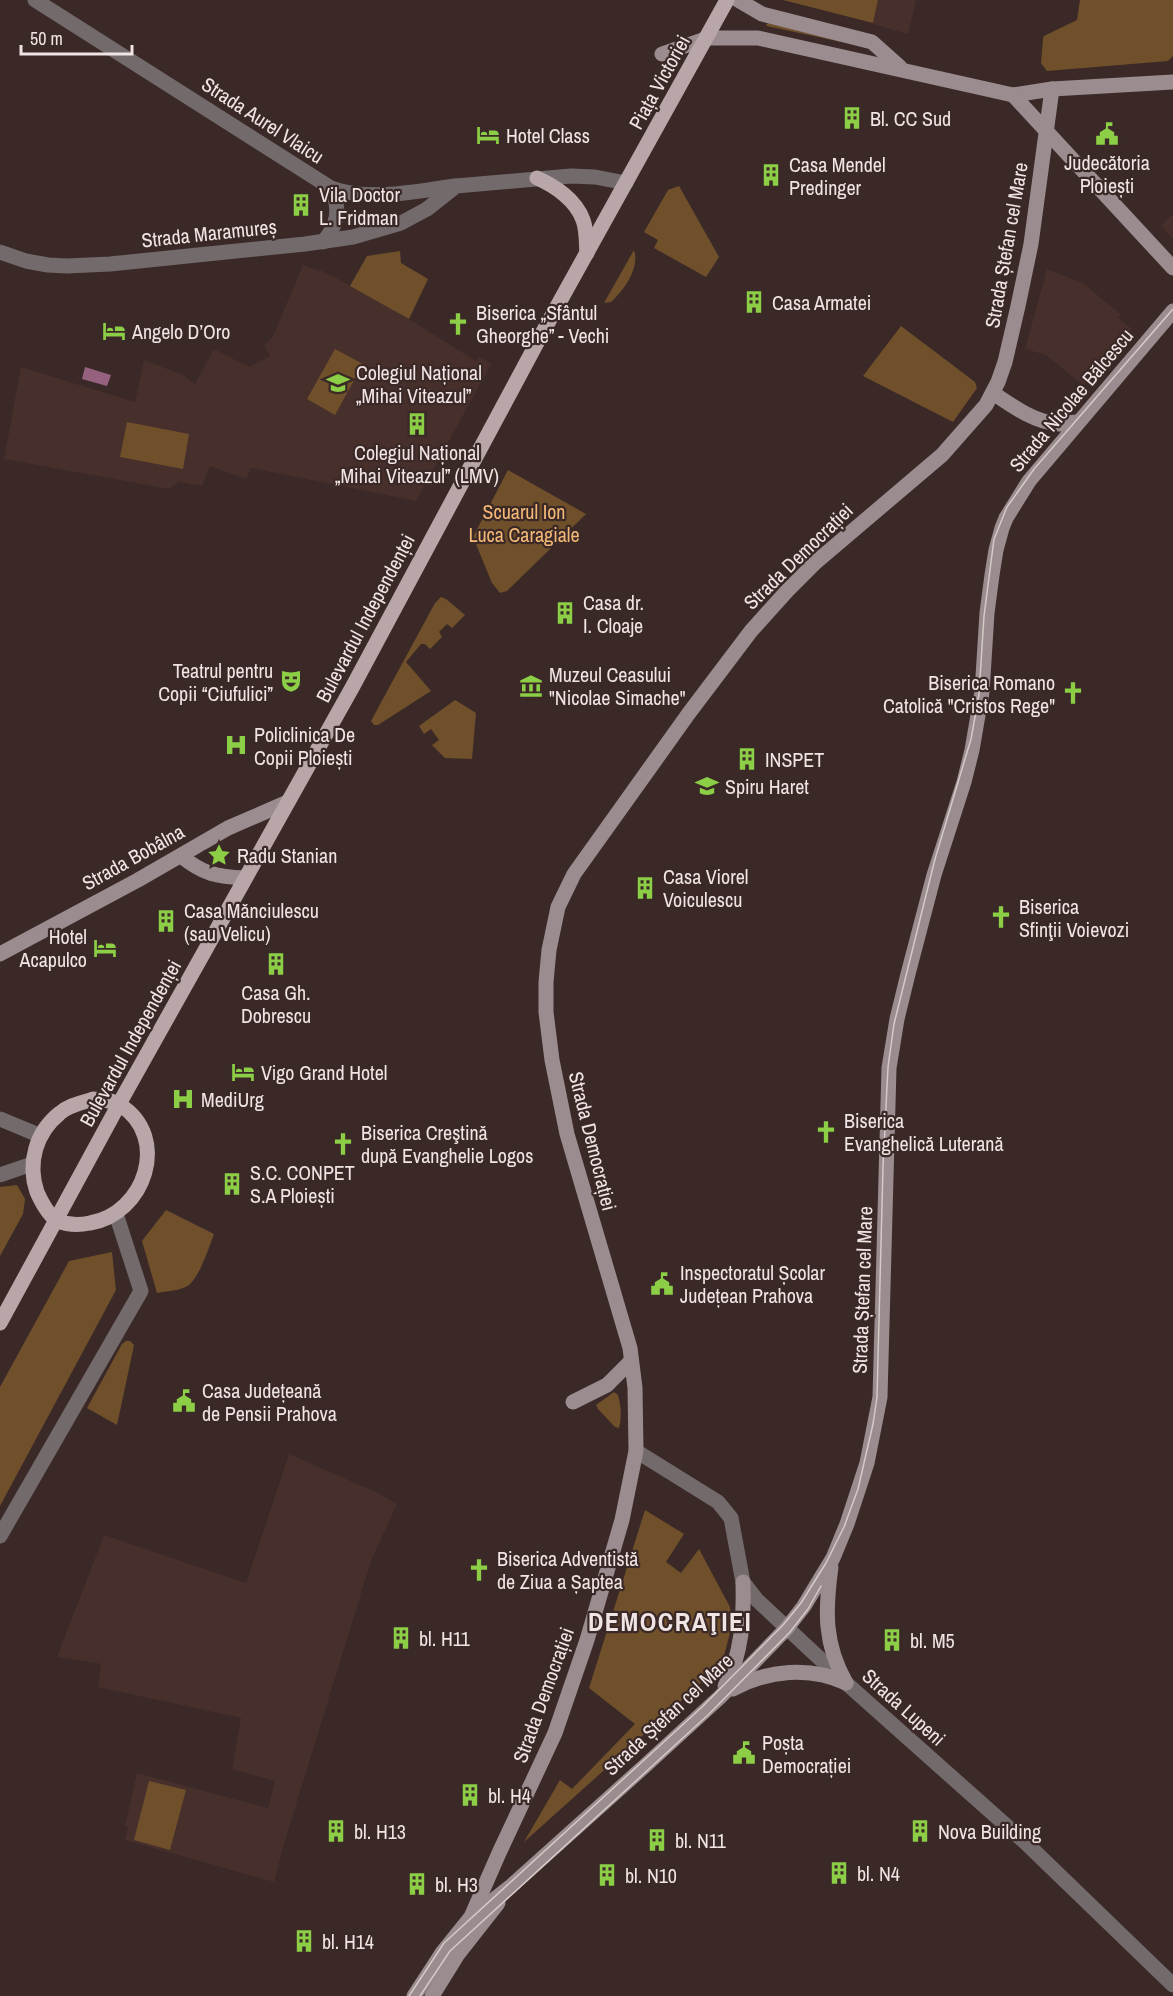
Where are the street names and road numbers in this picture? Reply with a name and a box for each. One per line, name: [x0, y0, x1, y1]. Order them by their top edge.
street label: Piața Victoriei: [622, 30, 696, 134]
street label: Strada Aurel Vlaicu: [197, 70, 329, 170]
street label: Strada Ștefan cel Mare: [978, 160, 1034, 330]
street label: Strada Maramureș: [140, 212, 278, 254]
street label: Strada Nicolae Bălcescu: [1003, 323, 1139, 477]
street label: Strada Democrației: [737, 497, 859, 615]
street label: Bulevardul Independenței: [309, 529, 421, 707]
street label: Strada Bobâlna: [77, 818, 189, 896]
street label: Bulevardul Independenței: [73, 955, 187, 1131]
street label: Strada Democrației: [563, 1069, 623, 1213]
street label: Strada Ștefan cel Mare: [846, 1206, 878, 1374]
street label: Strada Democrației: [506, 1624, 580, 1766]
street label: Strada Ștefan cel Mare: [597, 1647, 739, 1781]
street label: Strada Lupeni: [857, 1662, 951, 1752]

